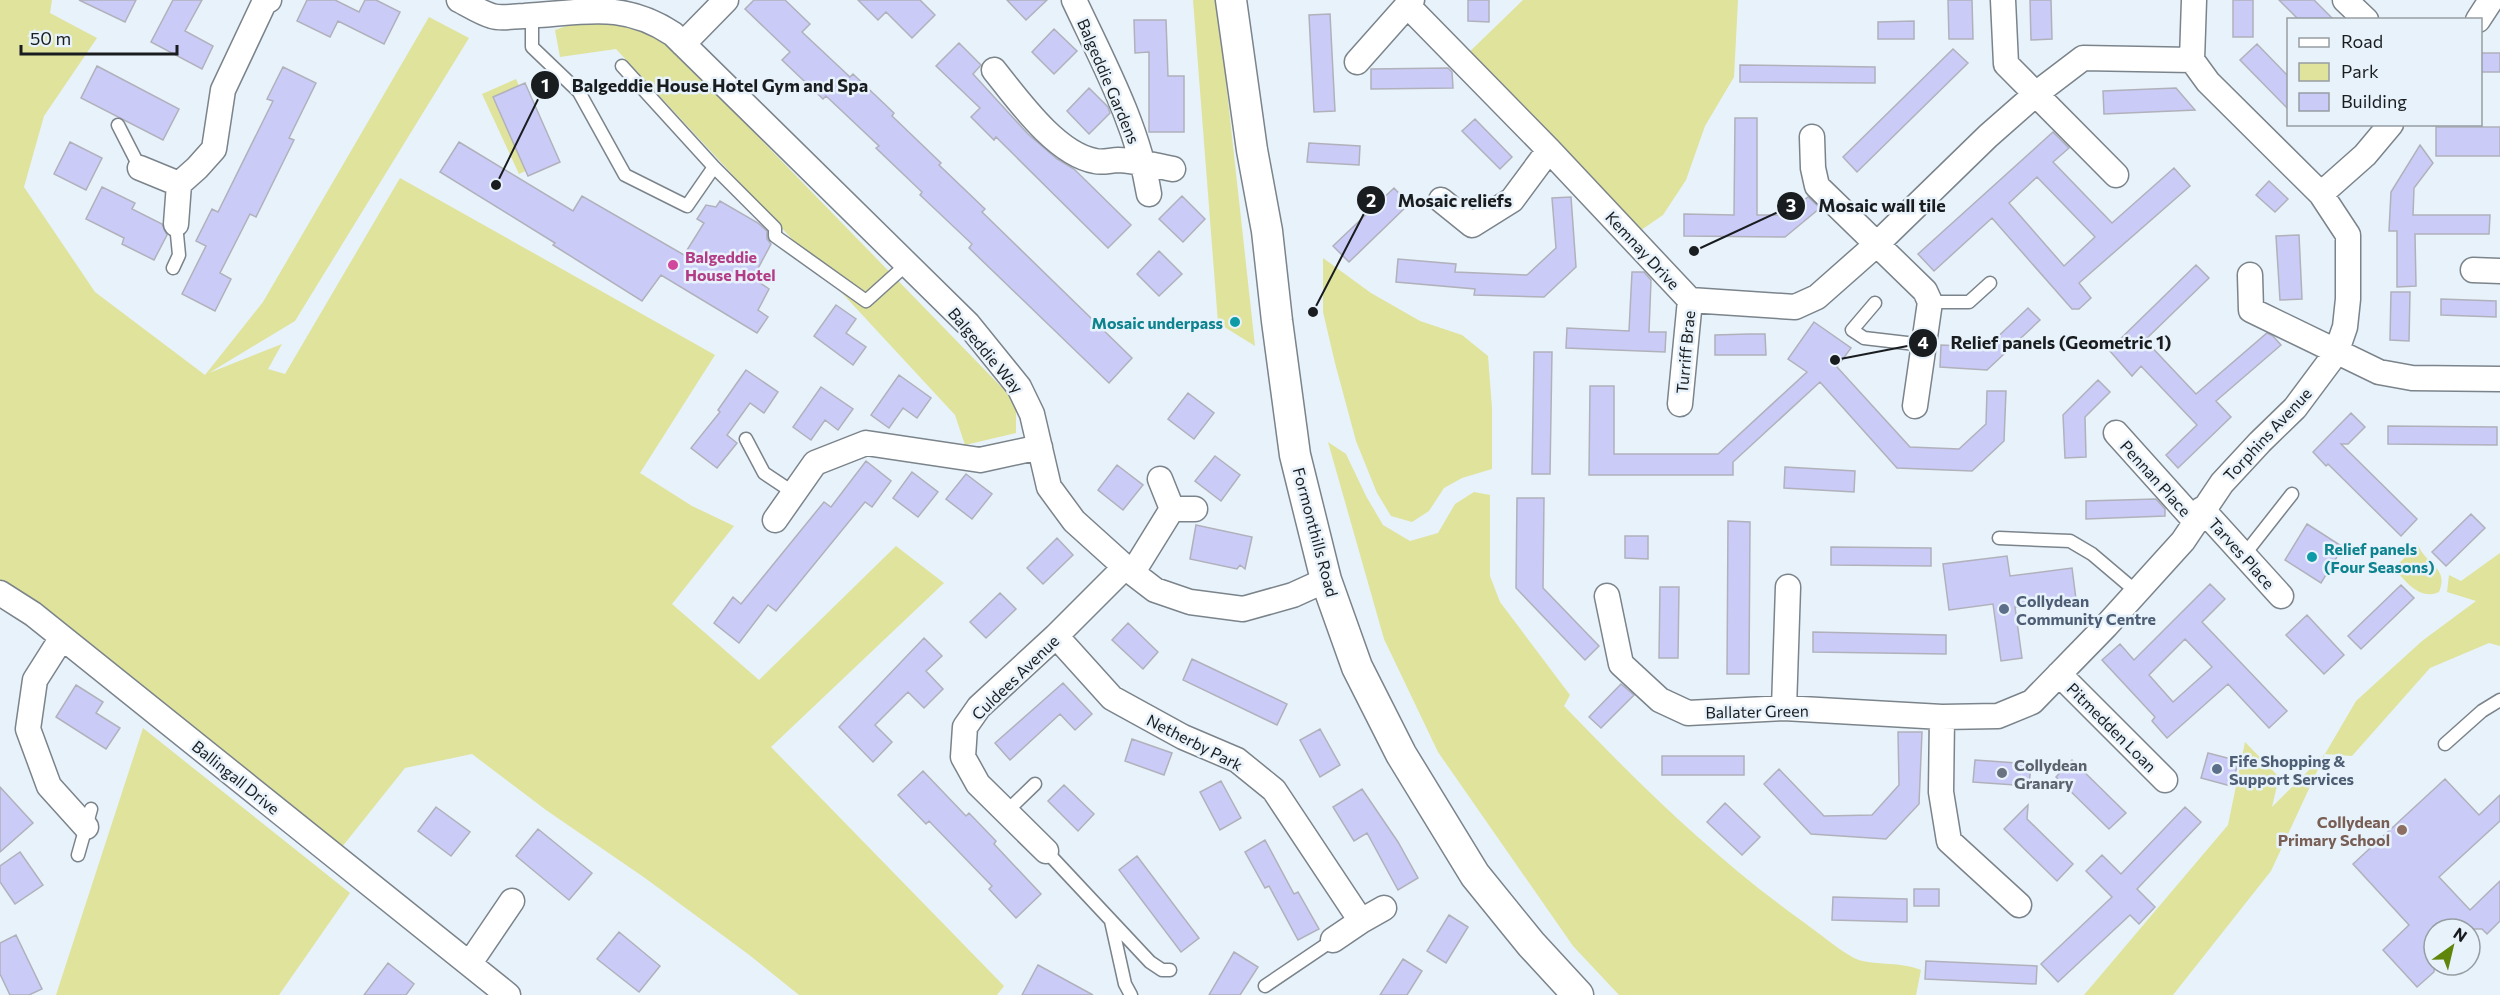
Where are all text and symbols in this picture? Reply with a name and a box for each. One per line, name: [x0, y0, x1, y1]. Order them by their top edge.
street label: Balgeddie Gardens: [1074, 16, 1144, 146]
scale bar: [21, 18, 177, 56]
legend: [2287, 18, 2482, 126]
text: 50 m: [30, 27, 71, 49]
text: Road: [2341, 30, 2383, 52]
text: Park: [2341, 60, 2379, 82]
callout: Balgeddie House Hotel Gym and Spa: [530, 67, 880, 103]
text: 1: [541, 74, 549, 96]
text: Balgeddie House Hotel Gym and Spa: [572, 74, 868, 96]
text: Building: [2341, 90, 2407, 112]
callout: Mosaic reliefs: [1356, 182, 1525, 218]
callout: Mosaic wall tile: [1776, 188, 1958, 224]
text: 2: [1366, 189, 1376, 211]
text: Mosaic reliefs: [1398, 189, 1512, 211]
text: 3: [1786, 194, 1796, 216]
text: Mosaic wall tile: [1818, 194, 1946, 216]
street label: Kemnay Drive: [1602, 207, 1684, 293]
place label: Balgeddie House Hotel: [685, 247, 776, 284]
marker: Balgeddie House Hotel: [666, 258, 680, 272]
street label: Balgeddie Way: [945, 303, 1027, 397]
street label: Turriff Brae: [1672, 310, 1698, 394]
place label: Mosaic underpass: [1092, 313, 1223, 332]
marker: Mosaic underpass: [1228, 315, 1242, 329]
callout: Relief panels (Geometric 1): [1908, 325, 2183, 361]
text: 4: [1917, 331, 1929, 353]
text: Relief panels (Geometric 1): [1950, 331, 2172, 353]
street label: Torphins Avenue: [2219, 383, 2315, 485]
street label: Pennan Place: [2117, 436, 2195, 520]
street label: Formonthills Road: [1290, 465, 1342, 599]
street label: Tarves Place: [2205, 514, 2279, 592]
place label: Relief panels (Four Seasons): [2324, 539, 2435, 576]
marker: Relief panels (Four Seasons): [2305, 550, 2319, 564]
place label: Collydean Community Centre: [2016, 591, 2156, 628]
marker: Collydean Community Centre: [1997, 602, 2011, 616]
street label: Culdees Avenue: [967, 631, 1063, 723]
street label: Pitmedden Loan: [2063, 678, 2161, 776]
street label: Ballater Green: [1705, 701, 1809, 721]
street label: Netherby Park: [1144, 710, 1246, 774]
street label: Ballingall Drive: [188, 736, 284, 818]
place label: Fife Shopping & Support Services: [2229, 751, 2354, 788]
place label: Collydean Granary: [2014, 755, 2087, 792]
marker: Fife Shopping & Support Services: [2210, 762, 2224, 776]
marker: Collydean Granary: [1995, 766, 2009, 780]
place label: Collydean Primary School: [2278, 812, 2390, 849]
marker: Collydean Primary School: [2395, 823, 2409, 837]
north arrow: [2422, 917, 2482, 977]
text: N: [2450, 923, 2471, 945]

